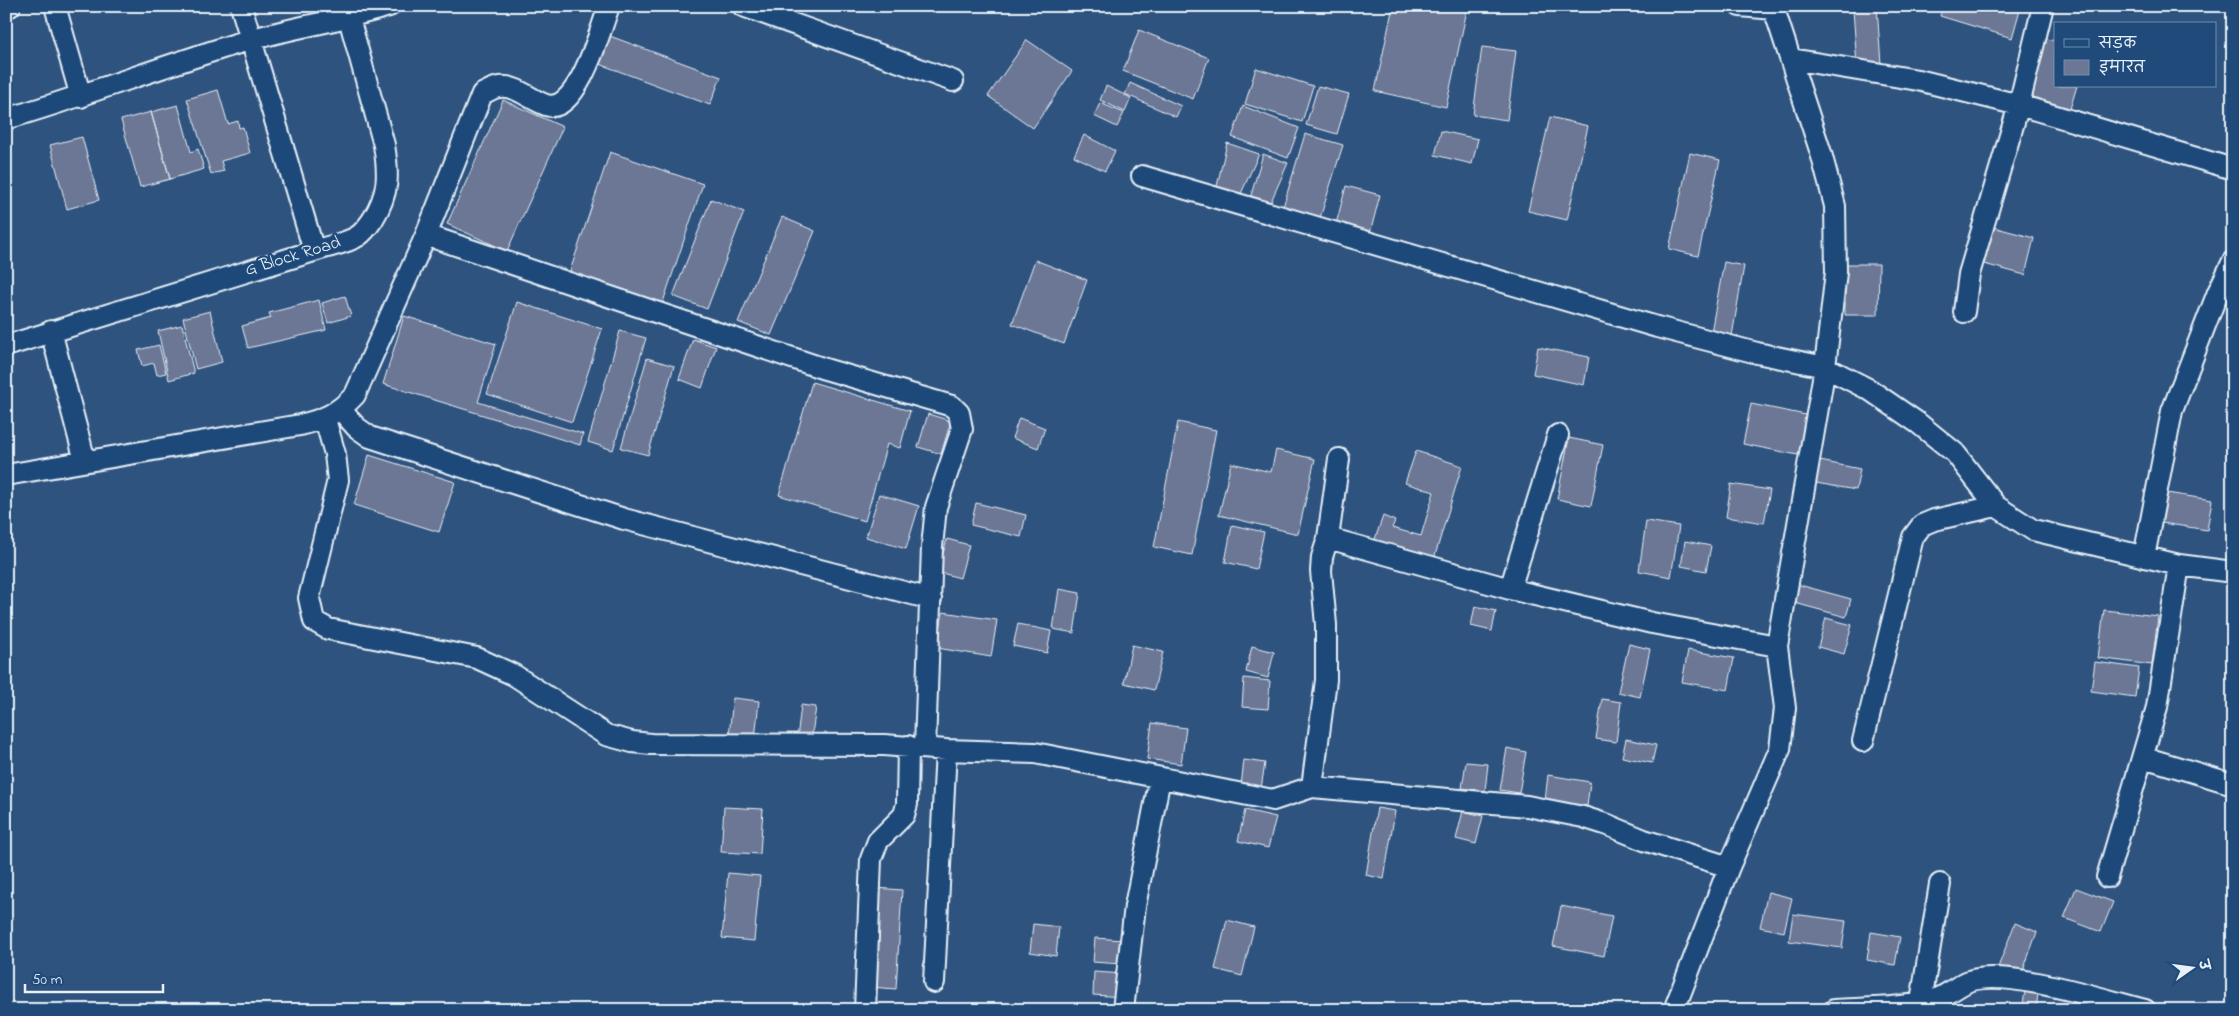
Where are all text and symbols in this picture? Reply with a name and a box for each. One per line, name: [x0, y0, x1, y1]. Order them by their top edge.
legend: [2054, 22, 2216, 88]
text: सड़क: [2098, 33, 2137, 55]
text: इमारत: [2099, 57, 2146, 79]
street label: G Block Road: [242, 230, 344, 284]
north arrow: [2166, 944, 2216, 994]
text: उ: [2191, 956, 2215, 974]
scale bar: [25, 961, 162, 993]
text: 50 m: [32, 969, 63, 991]

